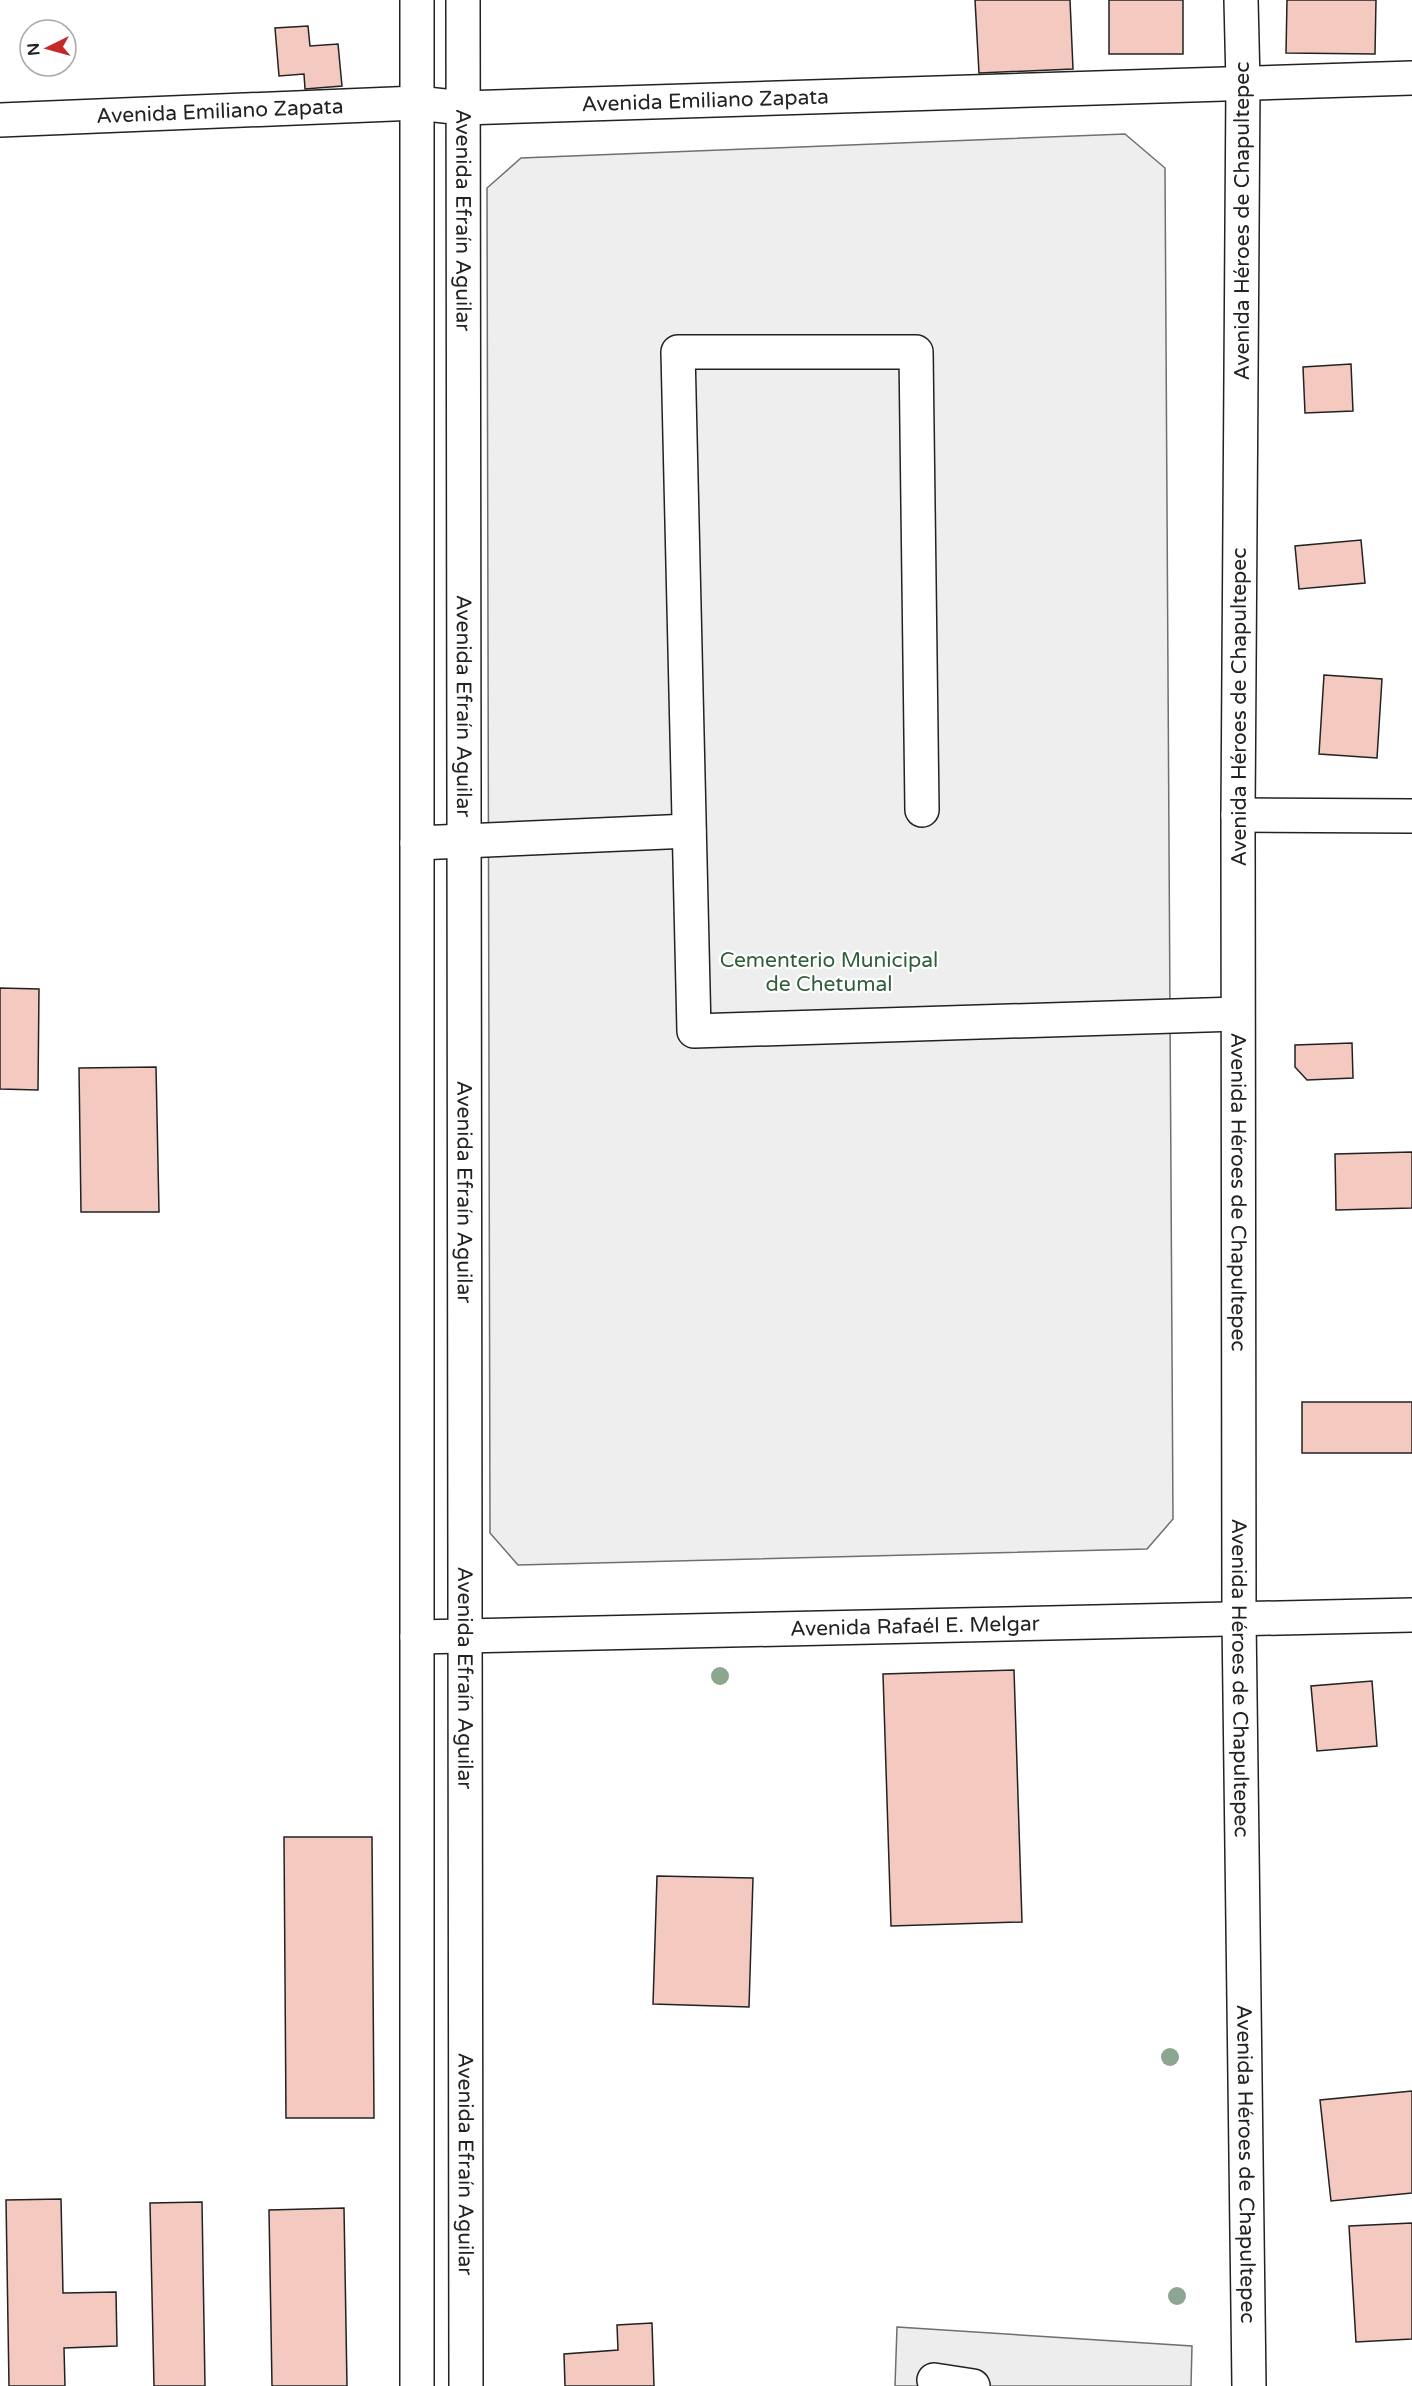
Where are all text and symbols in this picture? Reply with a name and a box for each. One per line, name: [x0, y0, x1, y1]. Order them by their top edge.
north arrow: [18, 18, 78, 78]
text: N: [24, 42, 45, 56]
street label: Avenida Héroes de Chapultepec: [1230, 62, 1255, 380]
street label: Avenida Emiliano Zapata: [581, 84, 829, 117]
street label: Avenida Emiliano Zapata: [96, 94, 344, 129]
street label: Avenida Efraín Aguilar: [451, 109, 476, 331]
street label: Avenida Héroes de Chapultepec: [1227, 548, 1252, 866]
street label: Avenida Efraín Aguilar: [451, 595, 477, 817]
park label: Cementerio Municipal de Chetumal: [720, 948, 938, 997]
street label: Avenida Héroes de Chapultepec: [1226, 1032, 1251, 1352]
street label: Avenida Efraín Aguilar: [452, 1081, 477, 1303]
street label: Avenida Héroes de Chapultepec: [1226, 1518, 1254, 1838]
street label: Avenida Efraín Aguilar: [452, 1567, 478, 1789]
street label: Avenida Rafaél E. Melgar: [790, 1611, 1040, 1641]
street label: Avenida Héroes de Chapultepec: [1232, 2004, 1261, 2324]
street label: Avenida Efraín Aguilar: [453, 2053, 478, 2275]

